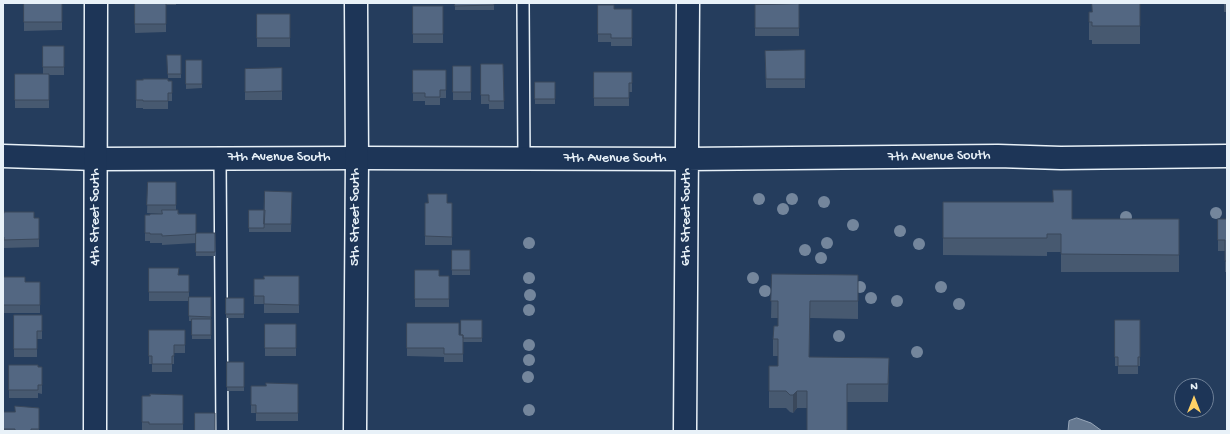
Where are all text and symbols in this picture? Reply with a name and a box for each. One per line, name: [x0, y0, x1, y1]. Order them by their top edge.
street label: 7th Avenue South: [887, 148, 991, 166]
street label: 7th Avenue South: [228, 150, 330, 166]
street label: 7th Avenue South: [564, 151, 666, 167]
street label: 4th Street South: [88, 168, 104, 266]
street label: 5th Street South: [348, 168, 364, 266]
street label: 6th Street South: [679, 168, 695, 266]
north arrow: [1174, 378, 1214, 418]
text: N: [1190, 381, 1198, 393]

